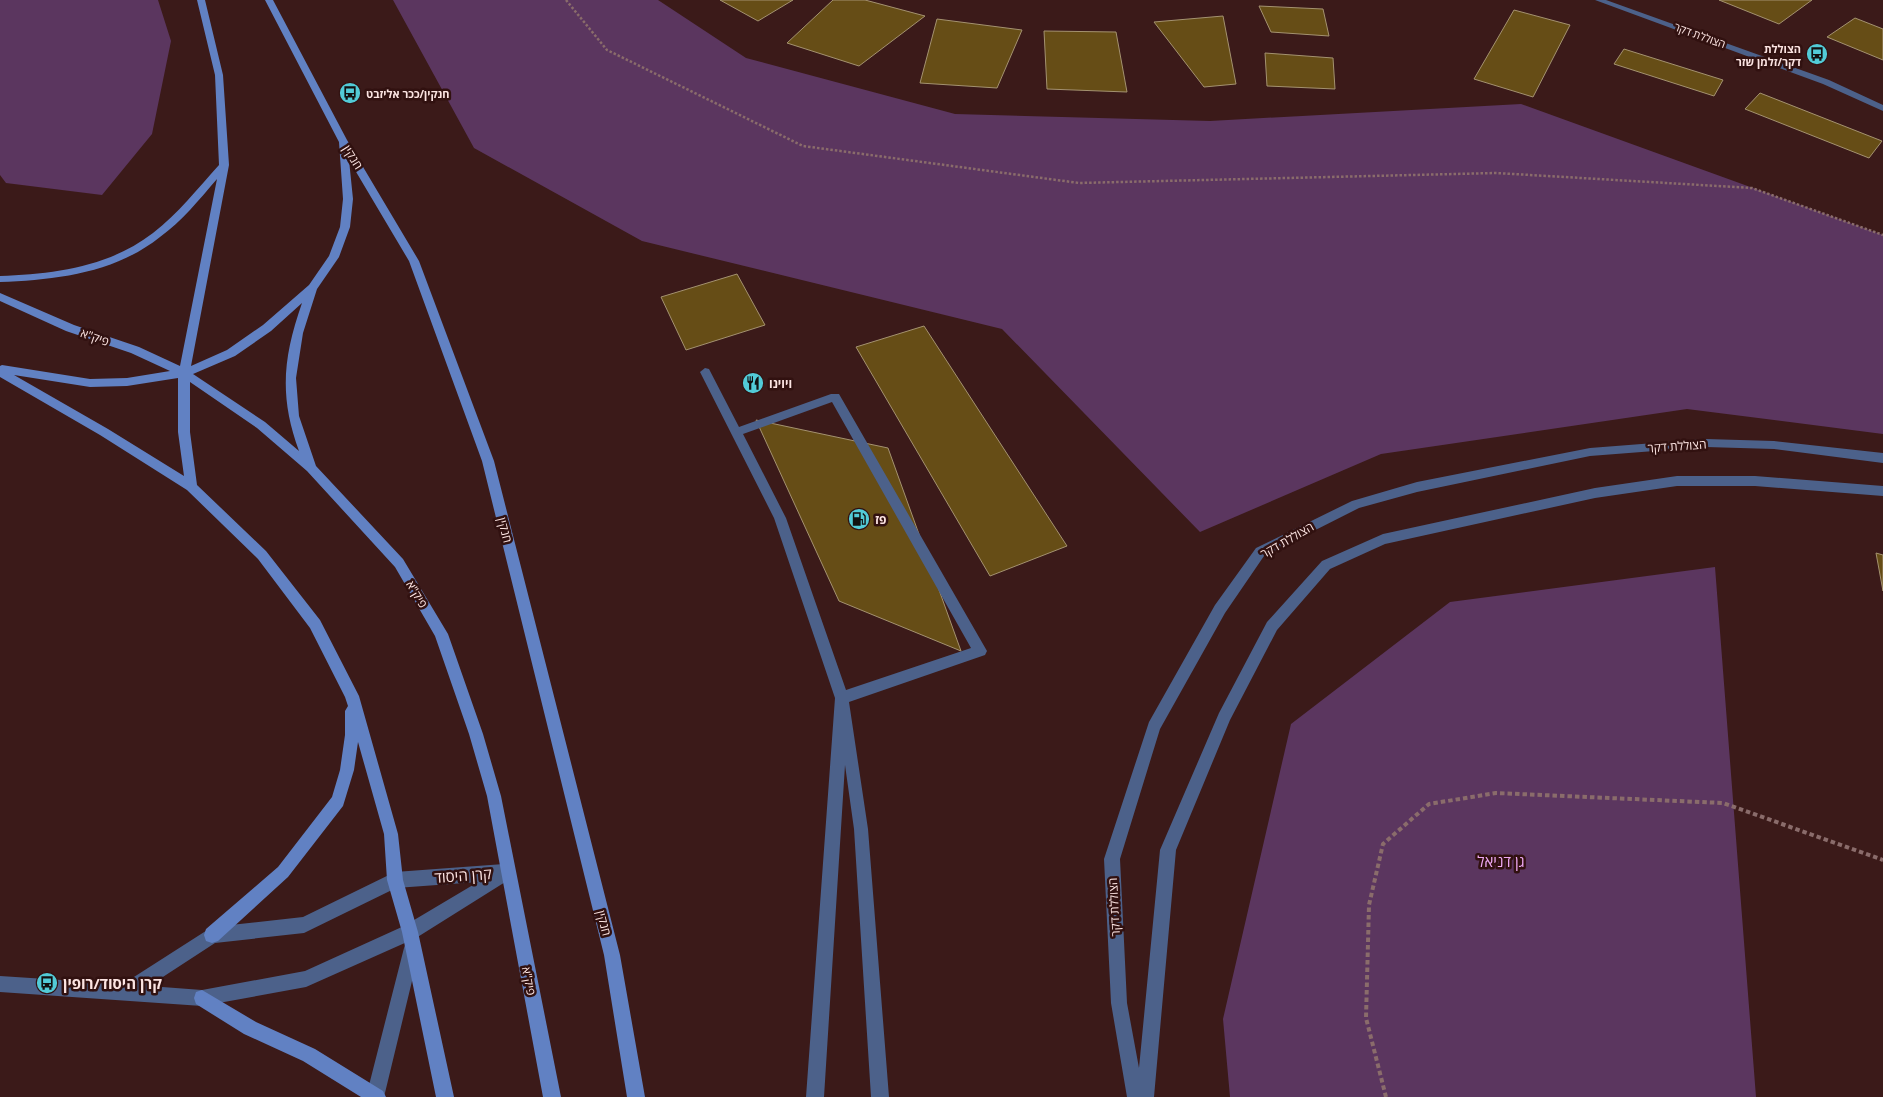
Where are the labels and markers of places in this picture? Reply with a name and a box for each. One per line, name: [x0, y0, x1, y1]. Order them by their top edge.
place label: הצוללת דקר/זלמן שזר: [1736, 41, 1801, 69]
bus stop icon: הצוללת דקר/זלמן שזר: [1805, 42, 1829, 66]
bus stop icon: חנקין/ככר אליזבט: [338, 81, 362, 105]
place label: חנקין/ככר אליזבט: [366, 86, 450, 101]
restaurant icon: ויוינו: [741, 371, 765, 395]
place label: ויוינו: [769, 375, 792, 392]
fuel station icon: פז: [847, 507, 871, 531]
place label: פז: [875, 511, 887, 528]
bus stop icon: קרן היסוד/רופין: [35, 971, 59, 995]
place label: קרן היסוד/רופין: [63, 973, 162, 993]

